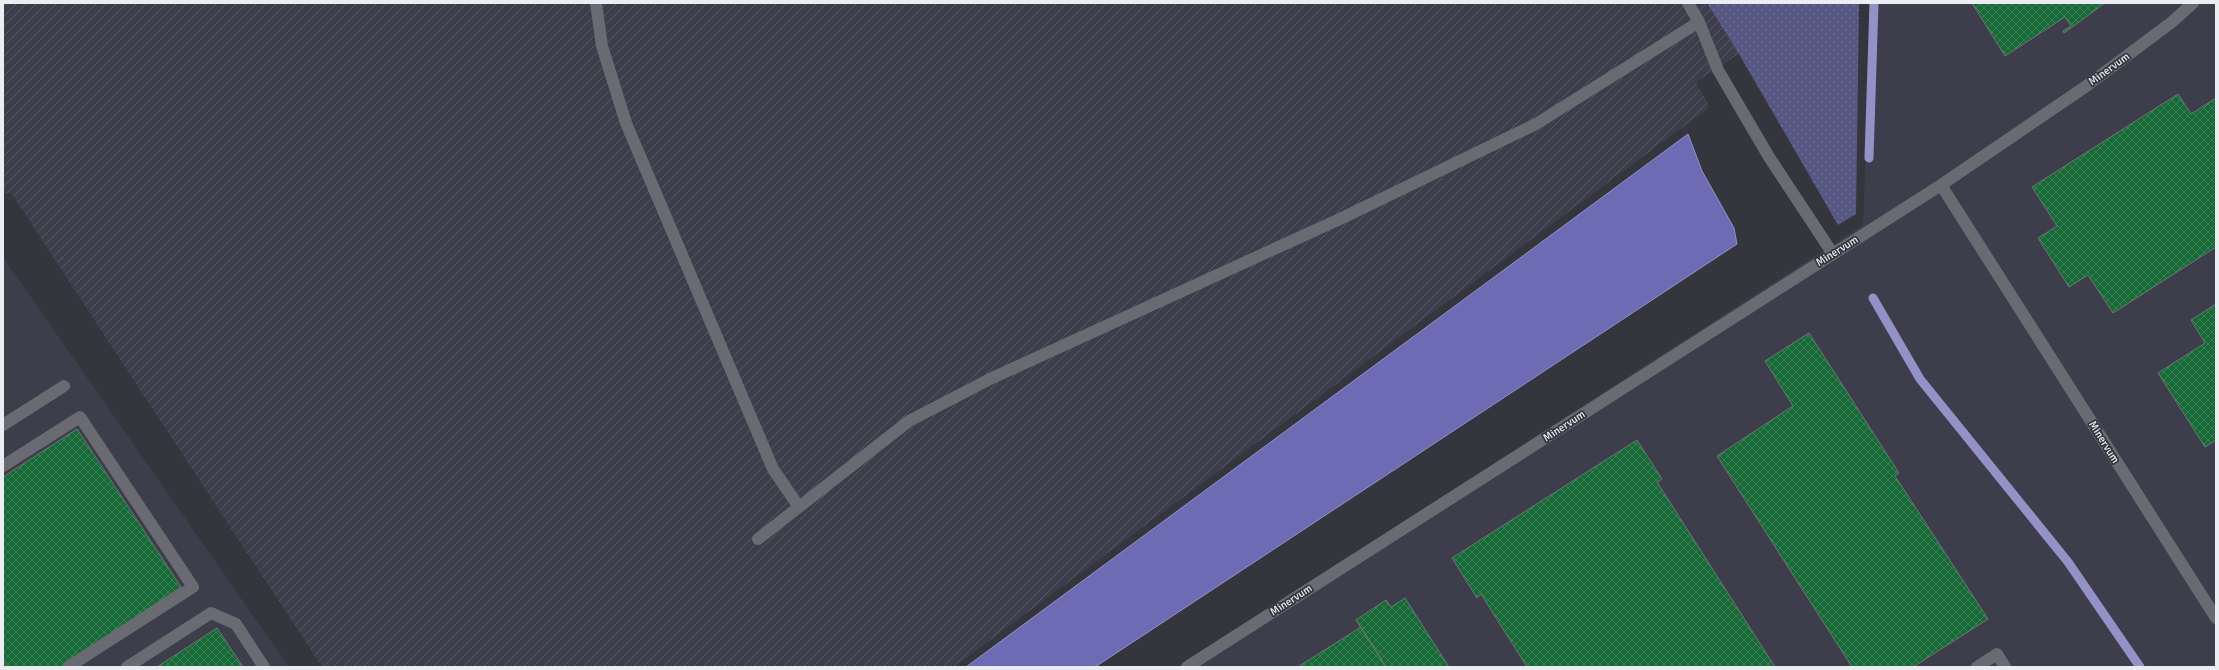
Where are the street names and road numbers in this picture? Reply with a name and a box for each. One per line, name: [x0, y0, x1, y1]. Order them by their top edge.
street label: Minervum: [2086, 50, 2132, 88]
street label: Minervum: [1813, 233, 1861, 269]
street label: Minervum: [1541, 407, 1588, 444]
street label: Minervum: [2086, 418, 2122, 466]
street label: Minervum: [1268, 581, 1315, 618]

